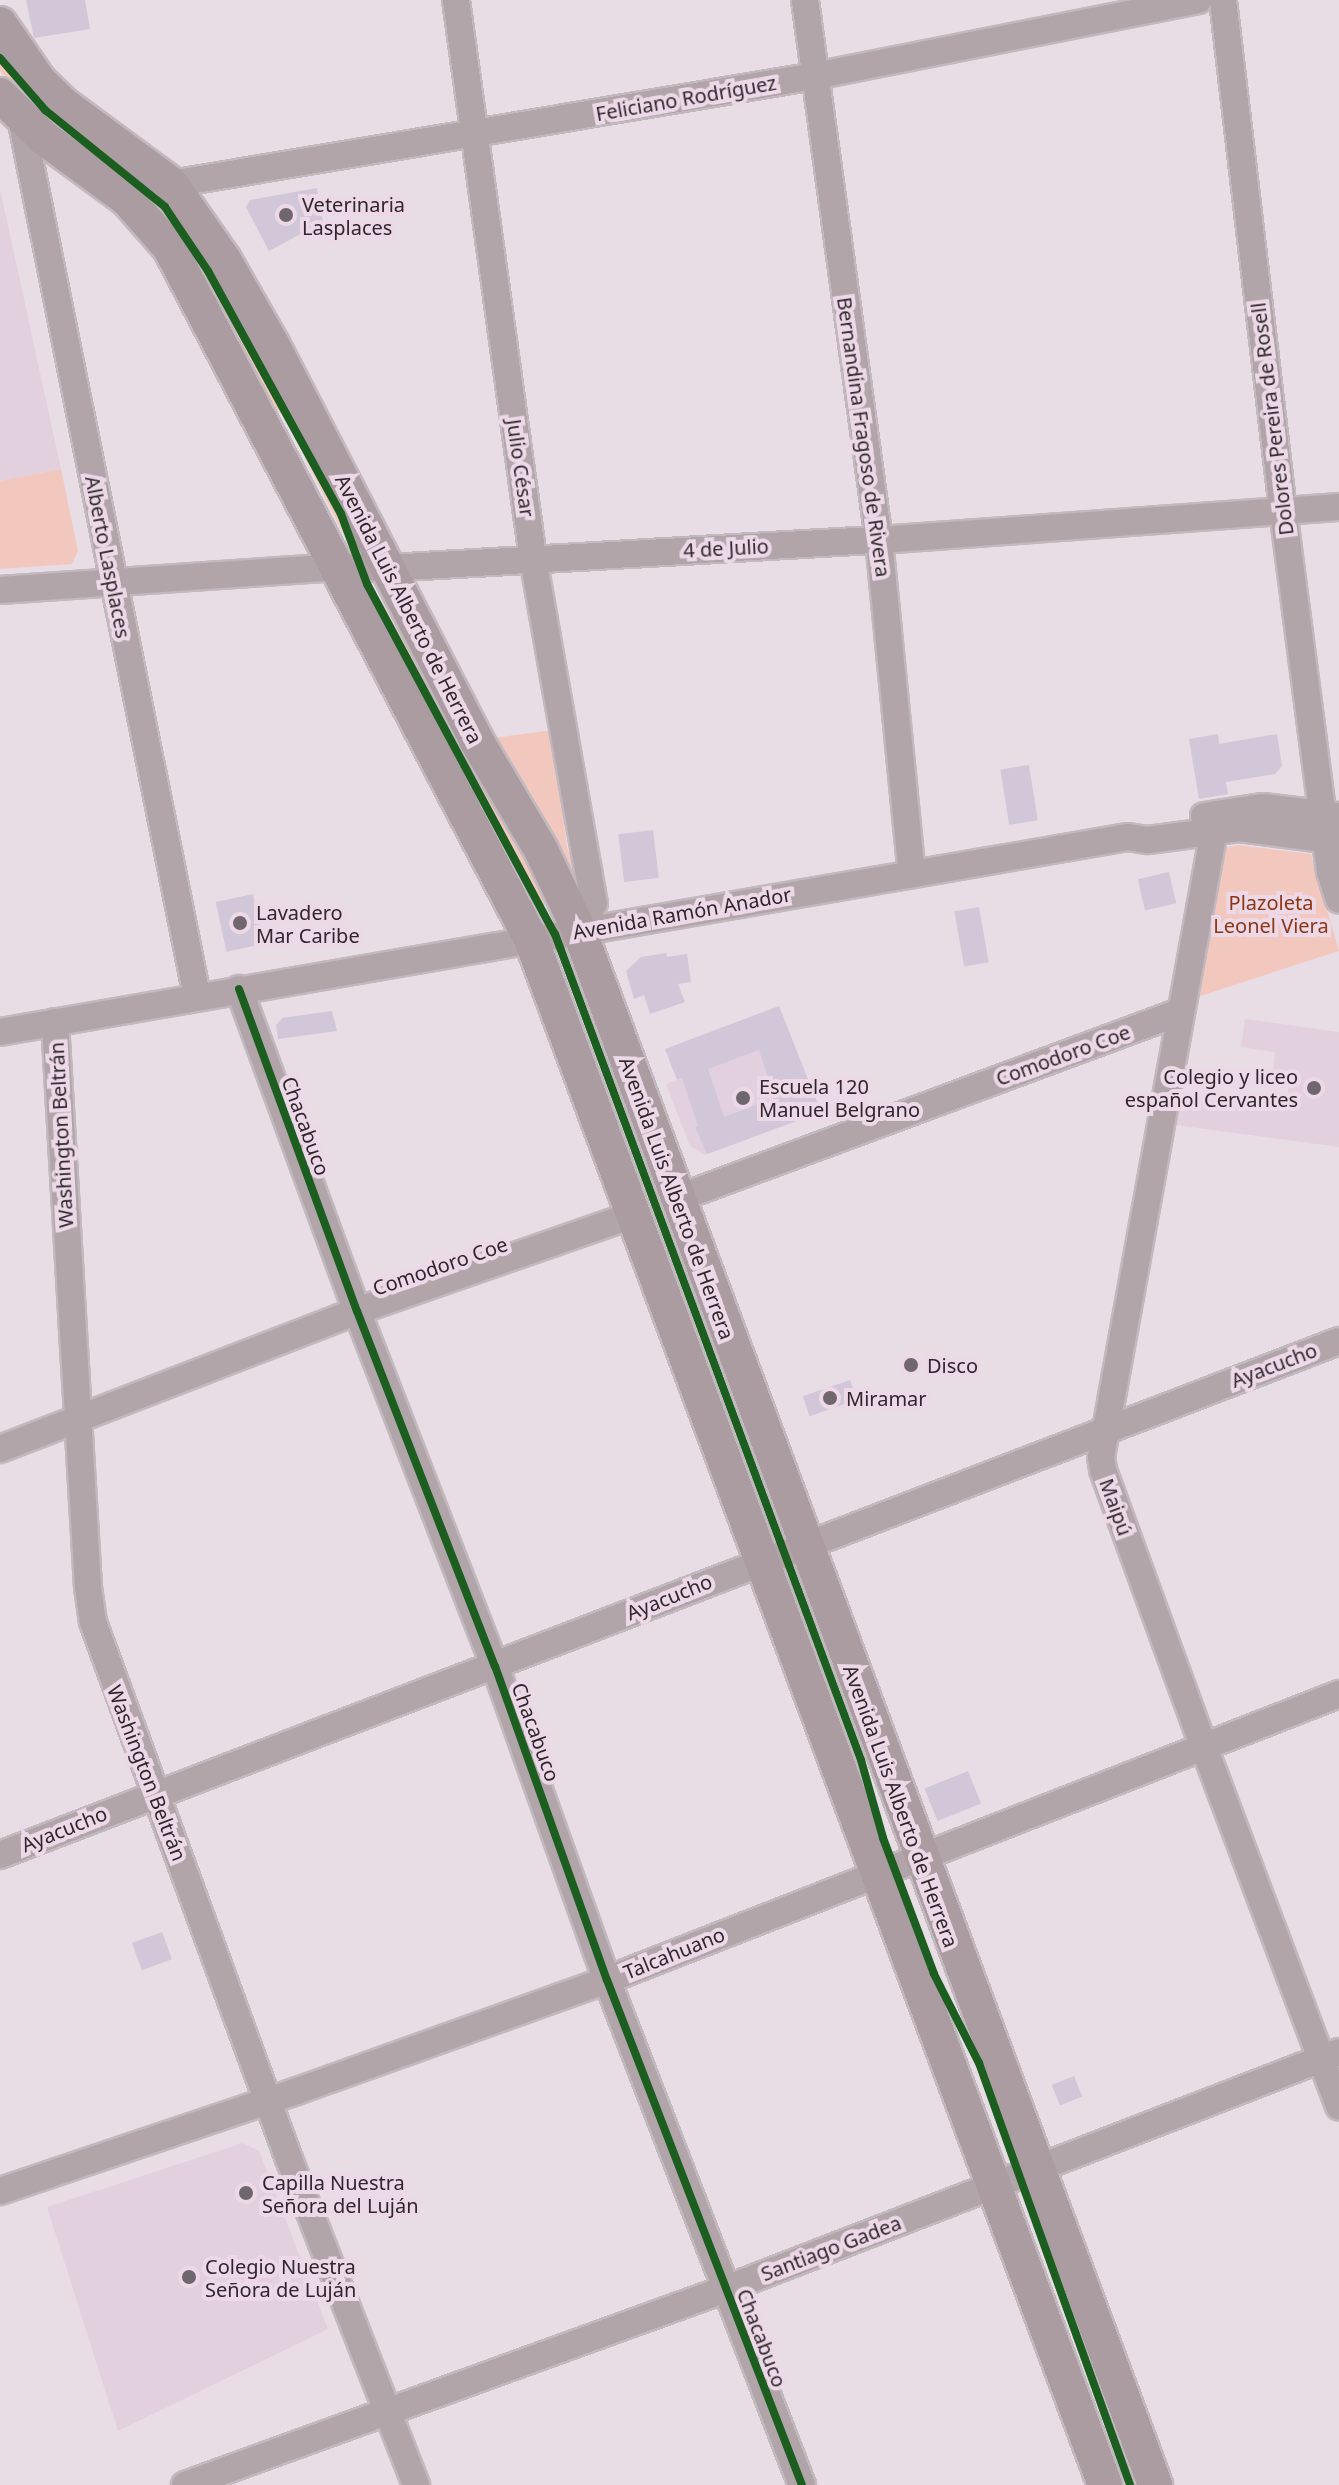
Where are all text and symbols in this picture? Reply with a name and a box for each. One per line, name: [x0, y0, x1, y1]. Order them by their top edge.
street label: Feliciano Rodríguez: [594, 70, 778, 126]
place label: Veterinaria Lasplaces: [302, 192, 405, 239]
marker: Veterinaria Lasplaces: [277, 206, 295, 224]
street label: Bernandina Fragoso de Rivera: [832, 296, 896, 578]
street label: Dolores Pereira de Rosell: [1246, 301, 1298, 537]
street label: Julio César: [502, 418, 540, 518]
street label: Avenida Luis Alberto de Herrera: [330, 470, 488, 748]
street label: Alberto Lasplaces: [81, 474, 135, 640]
street label: 4 de Julio: [683, 534, 769, 562]
street label: Avenida Ramón Anador: [571, 882, 793, 944]
park label: Plazoleta Leonel Viera: [1213, 891, 1329, 938]
place label: Lavadero Mar Caribe: [256, 900, 360, 947]
marker: Lavadero Mar Caribe: [231, 914, 249, 932]
street label: Comodoro Coe: [993, 1020, 1133, 1090]
street label: Washington Beltrán: [44, 1041, 78, 1229]
street label: Avenida Luis Alberto de Herrera: [615, 1053, 739, 1343]
place label: Colegio y liceo español Cervantes: [1125, 1064, 1298, 1111]
street label: Chacabuco: [277, 1073, 335, 1179]
place label: Escuela 120 Manuel Belgrano: [759, 1074, 920, 1121]
marker: Colegio y liceo español Cervantes: [1305, 1079, 1323, 1097]
marker: Escuela 120 Manuel Belgrano: [734, 1089, 752, 1107]
street label: Comodoro Coe: [369, 1232, 511, 1300]
street label: Ayacucho: [1228, 1338, 1320, 1392]
place label: Disco: [927, 1353, 978, 1377]
marker: Disco: [902, 1356, 920, 1374]
place label: Miramar: [846, 1386, 927, 1410]
marker: Miramar: [821, 1389, 839, 1407]
street label: Maipú: [1095, 1475, 1137, 1539]
street label: Ayacucho: [623, 1569, 715, 1625]
street label: Avenida Luis Alberto de Herrera: [839, 1661, 963, 1951]
street label: Chacabuco: [507, 1679, 565, 1785]
street label: Washington Beltrán: [102, 1682, 192, 1864]
street label: Ayacucho: [18, 1801, 110, 1857]
street label: Talcahuano: [620, 1922, 728, 1984]
place label: Capilla Nuestra Señora del Luján: [262, 2170, 419, 2217]
marker: Capilla Nuestra Señora del Luján: [237, 2184, 255, 2202]
street label: Santiago Gadea: [757, 2210, 905, 2286]
place label: Colegio Nuestra Señora de Luján: [205, 2254, 356, 2301]
marker: Colegio Nuestra Señora de Luján: [180, 2268, 198, 2286]
street label: Chacabuco: [732, 2285, 792, 2391]

